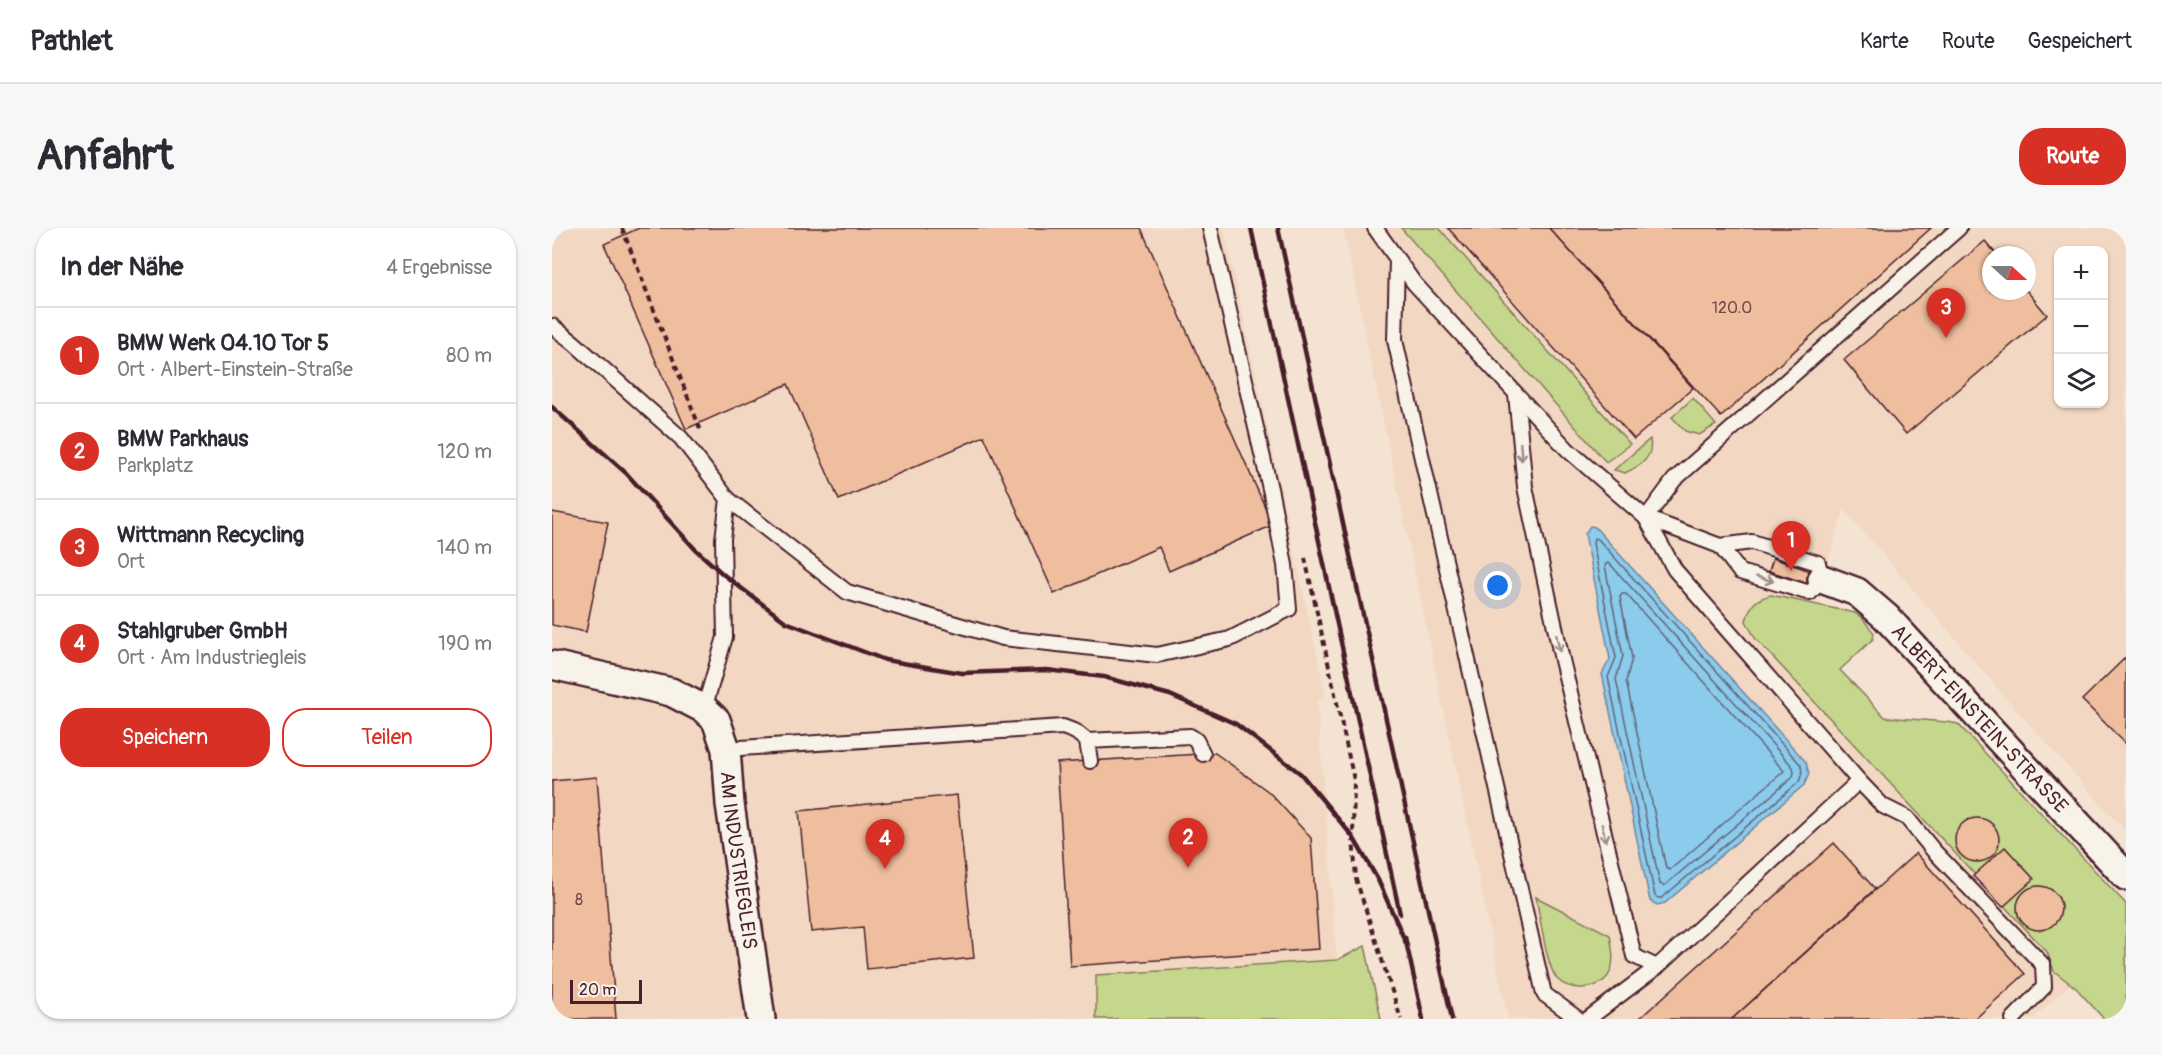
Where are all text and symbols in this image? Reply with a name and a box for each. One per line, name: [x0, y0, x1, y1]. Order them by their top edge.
text: Pathlet: [30, 24, 113, 59]
text: Karte: [1860, 28, 1909, 55]
text: Route: [1942, 28, 1995, 55]
text: Gespeichert: [2028, 28, 2132, 55]
button: Route: [2019, 128, 2126, 185]
text: Anfahrt: [36, 130, 174, 182]
north arrow: [1982, 246, 2036, 300]
map controls: [2054, 246, 2108, 408]
button: +: [2054, 246, 2108, 300]
text: In der Nähe: [60, 251, 183, 283]
text: 4 Ergebnisse: [386, 255, 492, 280]
pin: 3: [1926, 288, 1966, 338]
house number: 120.0: [1712, 298, 1752, 318]
button: −: [2054, 300, 2108, 354]
text: BMW Werk 04.10 Tor 5: [117, 329, 329, 357]
text: 1: [76, 343, 83, 368]
text: 80 m: [446, 343, 492, 368]
button: layers: [2054, 354, 2108, 408]
text: Ort · Albert-Einstein-Straße: [117, 357, 353, 382]
text: BMW Parkhaus: [117, 425, 248, 453]
text: 2: [74, 439, 85, 464]
text: 120 m: [437, 439, 492, 464]
one-way arrow: [1516, 441, 1527, 461]
text: Parkplatz: [117, 453, 193, 478]
text: Wittmann Recycling: [117, 521, 304, 549]
pin: 1: [1772, 522, 1810, 571]
text: 3: [74, 535, 85, 560]
text: 140 m: [437, 535, 492, 560]
text: Ort: [117, 549, 145, 574]
your location: [1483, 571, 1512, 600]
one-way arrow: [1755, 574, 1774, 585]
text: Stahlgruber GmbH: [117, 617, 288, 645]
street label: ALBERT-EINSTEIN-STRASSE: [1886, 619, 2074, 818]
text: 4: [74, 631, 85, 656]
text: 190 m: [438, 631, 492, 656]
one-way arrow: [1553, 633, 1564, 652]
text: Ort · Am Industriegleis: [117, 645, 306, 670]
button: Speichern: [60, 708, 270, 767]
button: Teilen: [282, 708, 492, 767]
street label: AM INDUSTRIEGLEIS: [715, 770, 763, 951]
pin: 2: [1168, 818, 1208, 868]
pin: 4: [866, 820, 904, 869]
one-way arrow: [1599, 823, 1611, 842]
house number: 8: [575, 890, 583, 910]
scale bar: [570, 977, 642, 1004]
text: 20 m: [579, 980, 617, 1000]

